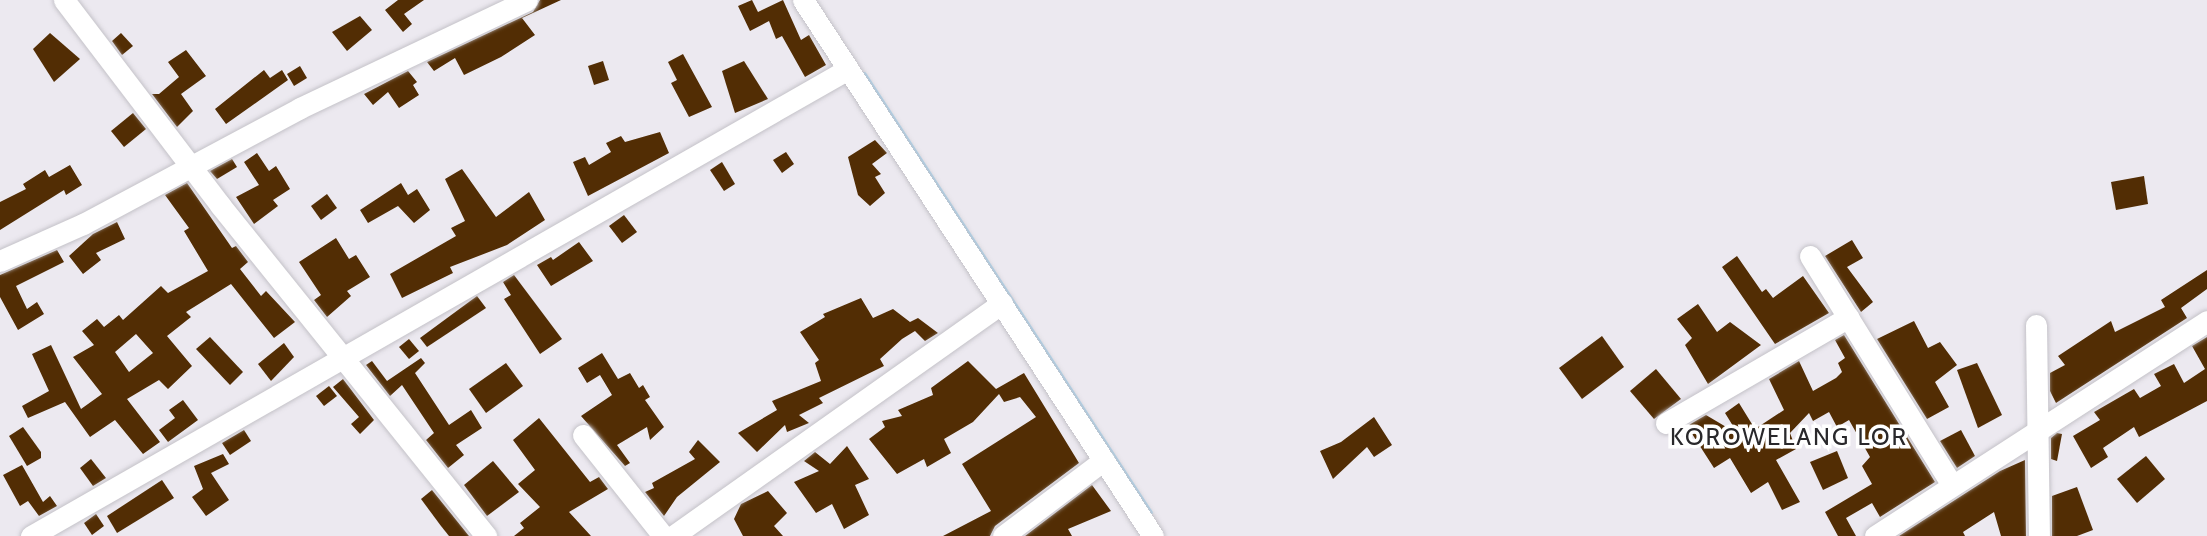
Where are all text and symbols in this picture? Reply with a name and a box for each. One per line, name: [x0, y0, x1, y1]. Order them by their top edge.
district label: KOROWELANG LOR: [1672, 423, 1906, 451]

